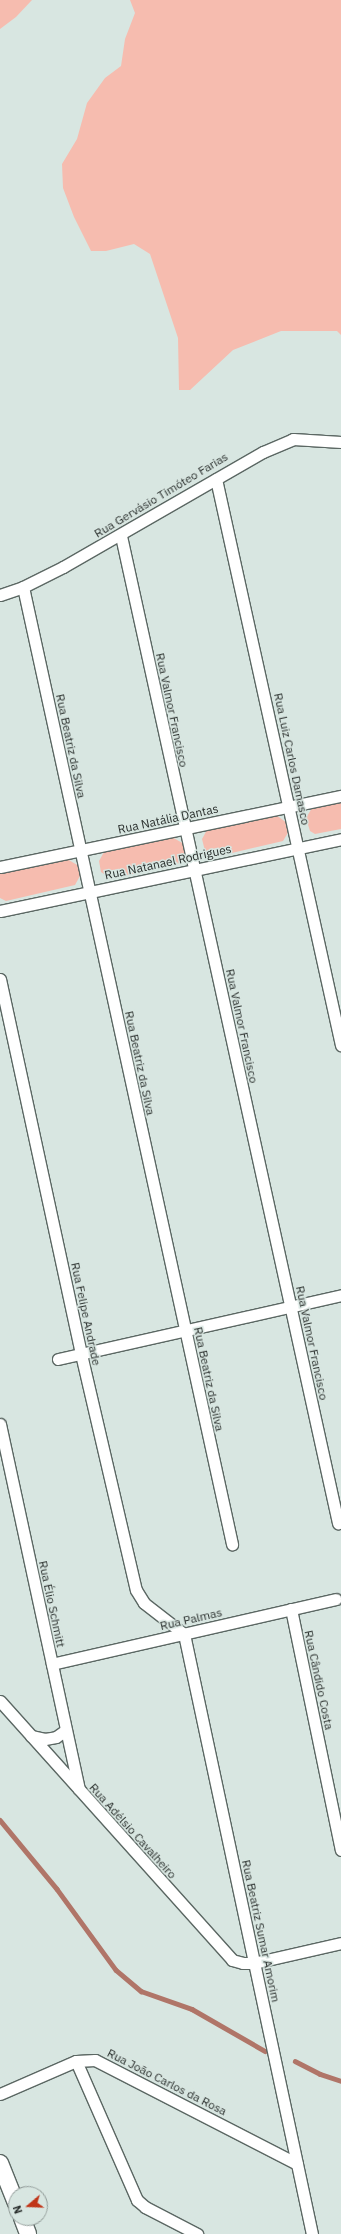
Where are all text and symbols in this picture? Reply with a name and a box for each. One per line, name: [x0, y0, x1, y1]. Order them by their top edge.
street label: Rua Gervásio Timóteo Farias: [92, 449, 230, 541]
street label: Rua Valmor Francisco: [153, 652, 191, 768]
street label: Rua Luiz Carlos Damasco: [271, 692, 313, 826]
street label: Rua Beatriz da Silva: [53, 693, 89, 799]
street label: Rua Natália Dantas: [116, 801, 220, 837]
street label: Rua Natanael Rodrigues: [103, 842, 233, 882]
street label: Rua Valmor Francisco: [223, 968, 261, 1084]
street label: Rua Beatriz da Silva: [122, 1010, 158, 1116]
street label: Rua Felipe Andrade: [68, 1261, 104, 1367]
street label: Rua Valmor Francisco: [293, 1285, 331, 1401]
street label: Rua Beatriz da Silva: [191, 1326, 227, 1432]
street label: Rua Élio Schmitt: [36, 1559, 68, 1649]
street label: Rua Palmas: [159, 1605, 223, 1633]
street label: Rua Cândido Costa: [301, 1629, 337, 1731]
street label: Rua Adélsio Cavalheiro: [86, 1780, 180, 1882]
street label: Rua Beatriz Sumar Amorim: [239, 1858, 283, 2004]
street label: Rua João Carlos da Rosa: [105, 2046, 229, 2118]
north arrow: [8, 2186, 48, 2226]
text: N: [10, 2204, 26, 2216]

